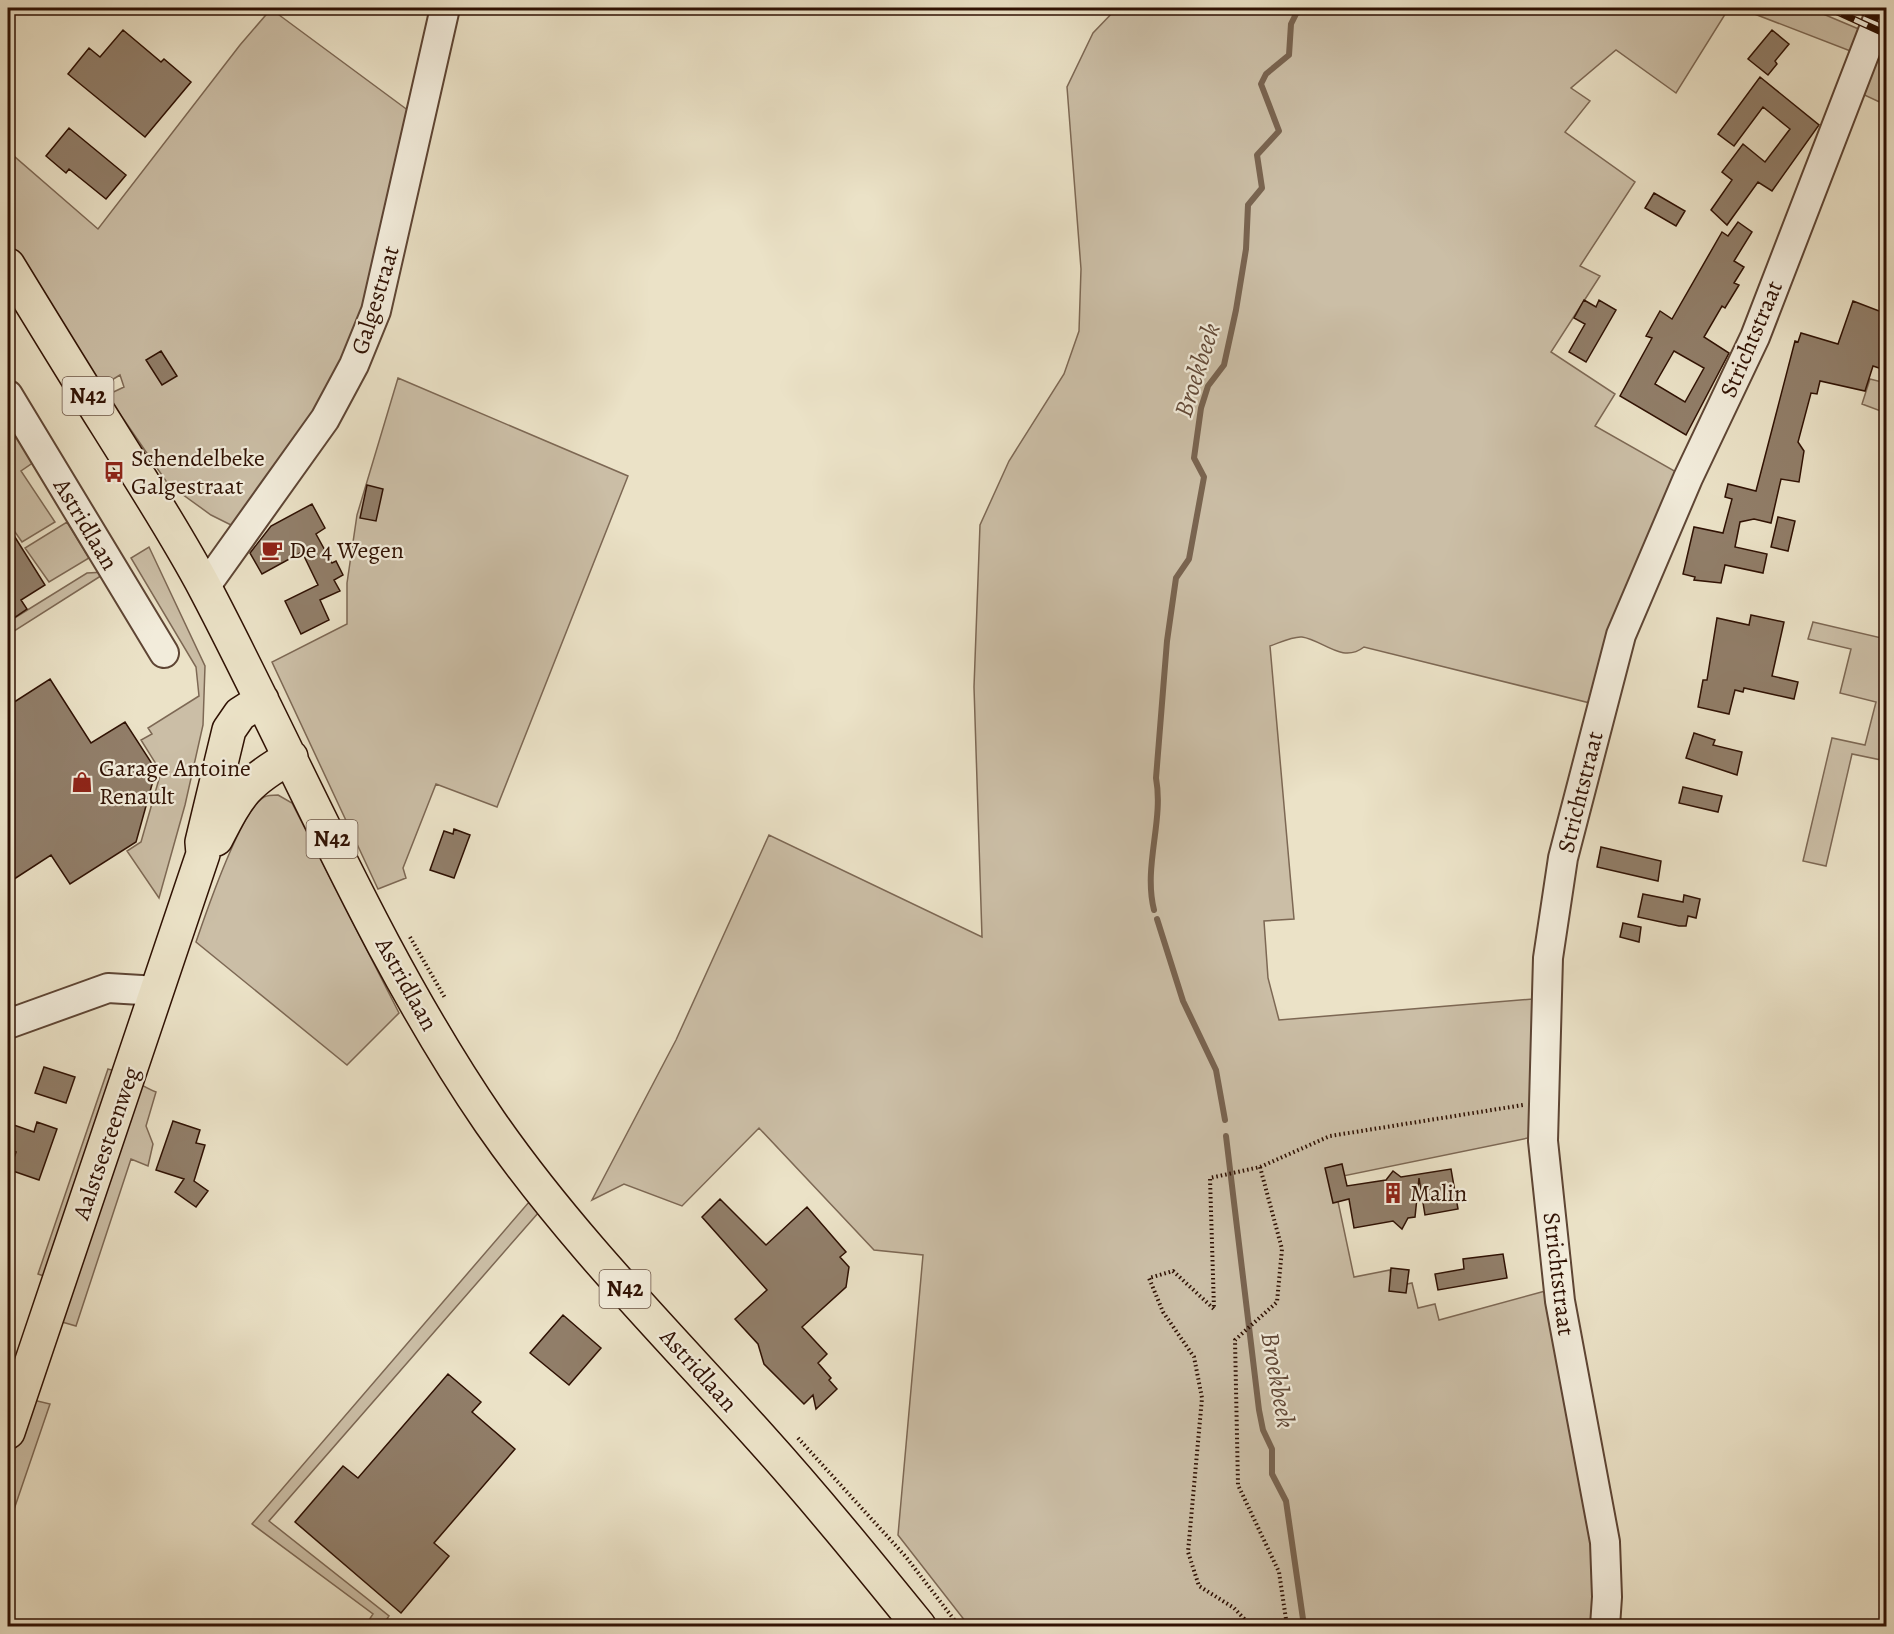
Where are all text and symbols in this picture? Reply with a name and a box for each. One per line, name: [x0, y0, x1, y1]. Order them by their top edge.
street label: Galgestraat: [343, 242, 407, 358]
street label: Strichtstraat: [1712, 275, 1790, 402]
water label: Broekbeek: [1165, 319, 1229, 421]
road number: N42: [62, 377, 113, 415]
place label: Schendelbeke Galgestraat: [131, 442, 265, 502]
bus stop icon: Schendelbeke Galgestraat: [102, 460, 126, 484]
street label: Astridlaan: [46, 471, 126, 576]
place label: De 4 Wegen: [289, 534, 404, 566]
cafe icon: De 4 Wegen: [260, 538, 284, 562]
street label: Strichtstraat: [1549, 728, 1611, 856]
place label: Garage Antoine Renault: [99, 752, 251, 812]
shop icon: Garage Antoine Renault: [70, 770, 94, 794]
road number: N42: [306, 820, 358, 858]
street label: Astridlaan: [368, 931, 446, 1036]
street label: Aalstsesteenweg: [65, 1062, 147, 1225]
place label: Malin: [1410, 1177, 1467, 1209]
building icon: Malin: [1381, 1181, 1405, 1205]
street label: Strichtstraat: [1536, 1210, 1582, 1338]
road number: N42: [600, 1270, 650, 1308]
street label: Astridlaan: [652, 1321, 745, 1419]
water label: Broekbeek: [1252, 1329, 1304, 1431]

